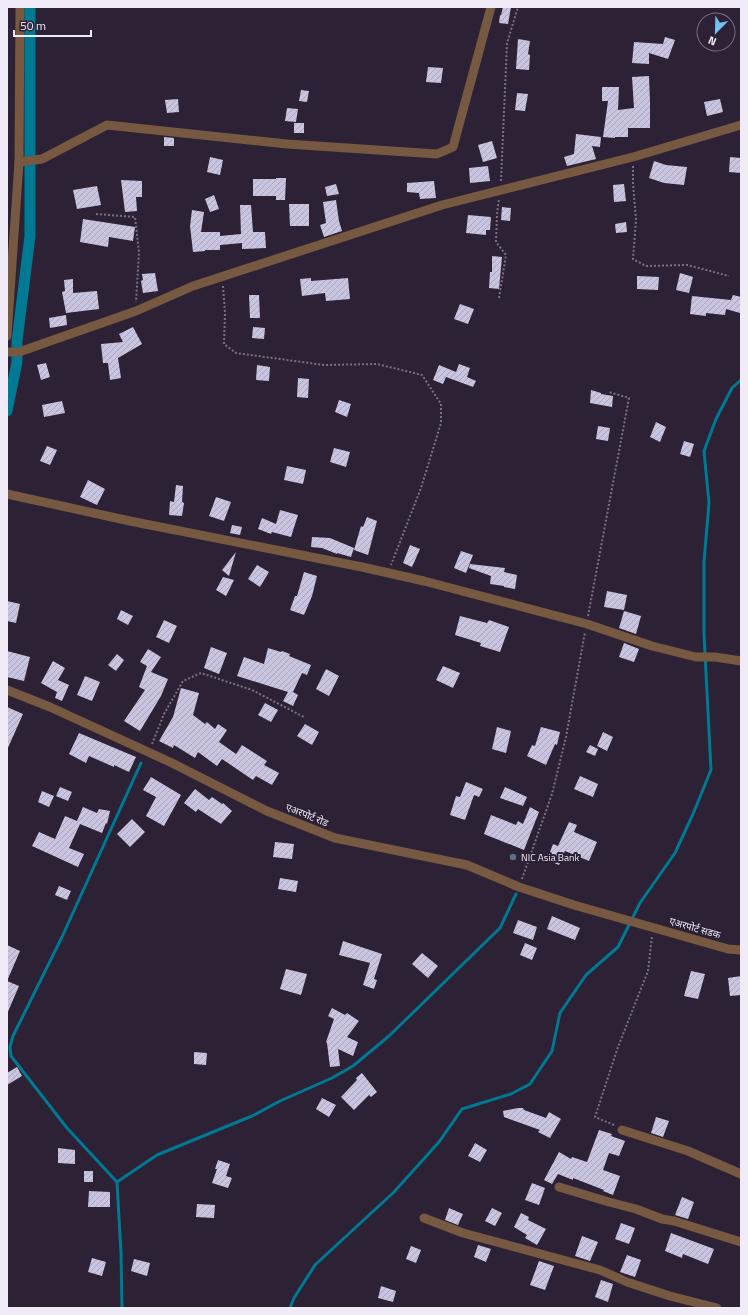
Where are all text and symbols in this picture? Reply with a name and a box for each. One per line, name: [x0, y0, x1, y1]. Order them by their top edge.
scale bar: [14, 12, 91, 38]
north arrow: [696, 12, 736, 52]
text: 50 m: [20, 16, 46, 35]
text: N: [705, 32, 719, 50]
street label: एअरपोर्ट रोड: [283, 800, 331, 831]
place label: NIC Asia Bank: [521, 850, 579, 865]
marker: NIC Asia Bank: [508, 852, 518, 862]
street label: एअरपोर्ट सडक: [668, 914, 723, 943]

